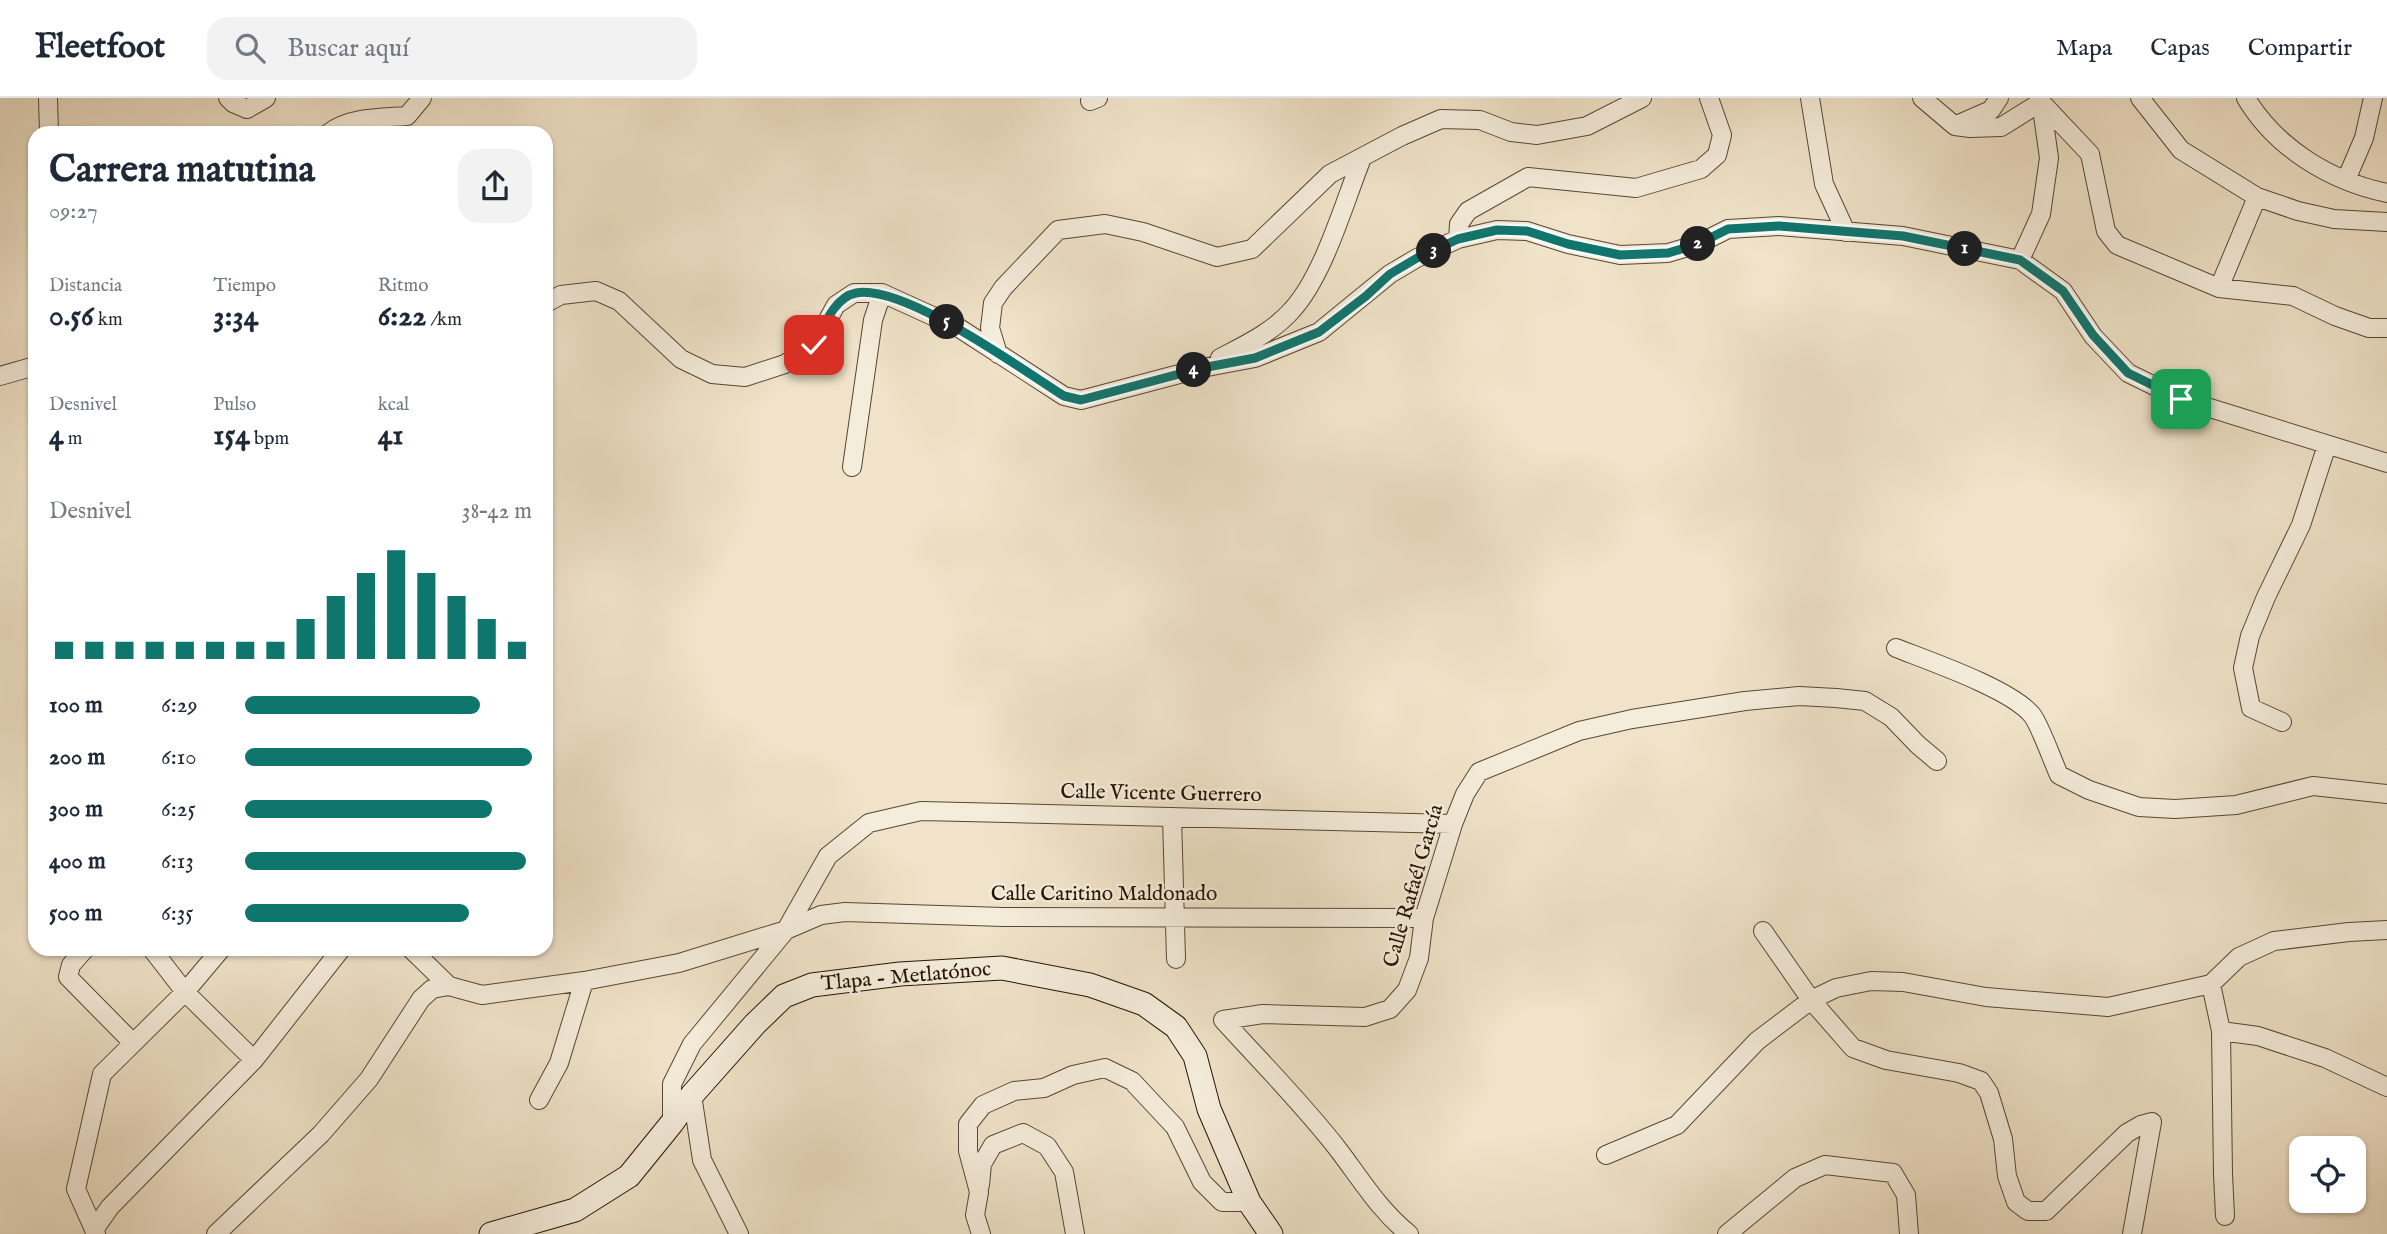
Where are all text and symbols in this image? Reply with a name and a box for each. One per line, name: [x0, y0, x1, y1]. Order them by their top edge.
search box: [207, 17, 697, 80]
text: Fleetfoot: [35, 27, 165, 69]
icon: search: [231, 29, 269, 67]
text: Buscar aquí: [287, 32, 409, 65]
text: Mapa: [2056, 33, 2112, 64]
text: Capas: [2150, 33, 2210, 64]
text: Compartir: [2248, 33, 2352, 64]
text: Carrera matutina: [49, 147, 315, 195]
button: share: [458, 149, 532, 223]
text: 09:27: [49, 197, 98, 226]
pin: 2: [1680, 226, 1716, 262]
text: 2: [1693, 231, 1702, 255]
pin: 1: [1948, 232, 1982, 266]
pin: 3: [1416, 234, 1452, 268]
text: 1: [1961, 236, 1968, 260]
text: 3: [1430, 238, 1437, 262]
text: Distancia: [49, 274, 122, 298]
text: Tiempo: [213, 274, 276, 298]
text: Ritmo: [378, 274, 428, 298]
text: 0.56: [49, 298, 94, 336]
text: 3:34: [213, 298, 258, 336]
text: 6:22: [378, 298, 426, 336]
pin: 5: [930, 304, 964, 340]
text: km: [94, 308, 123, 332]
text: /km: [426, 308, 462, 332]
text: 5: [943, 309, 950, 333]
pin: [784, 315, 844, 375]
icon: check: [795, 326, 833, 364]
pin: 4: [1176, 352, 1212, 388]
text: 4: [1189, 357, 1198, 381]
pin: [2151, 369, 2211, 429]
icon: arrive: [2162, 380, 2200, 418]
text: Desnivel: [49, 393, 117, 417]
text: Pulso: [213, 393, 256, 417]
text: kcal: [378, 393, 409, 417]
text: 4: [49, 417, 64, 455]
text: 154: [213, 417, 250, 455]
text: 41: [378, 417, 404, 455]
text: m: [64, 427, 83, 451]
text: bpm: [250, 427, 289, 451]
text: Desnivel: [49, 497, 131, 526]
text: 38–42 m: [462, 497, 532, 526]
text: 100 m: [49, 691, 103, 720]
text: 6:29: [161, 691, 198, 720]
text: 200 m: [49, 743, 105, 772]
text: 6:10: [161, 743, 197, 772]
street label: Calle Vicente Guerrero: [1060, 779, 1262, 809]
text: 300 m: [49, 795, 103, 824]
text: 6:25: [161, 795, 196, 824]
street label: Calle Rafaél García: [1378, 800, 1450, 971]
text: 400 m: [49, 847, 106, 876]
text: 6:13: [161, 847, 194, 876]
street label: Calle Caritino Maldonado: [991, 881, 1217, 908]
text: 500 m: [49, 899, 103, 928]
text: 6:35: [161, 899, 194, 928]
street label: Tlapa - Metlatónoc: [820, 956, 992, 998]
map controls: [2289, 1136, 2366, 1213]
button: locate: [2289, 1136, 2366, 1213]

